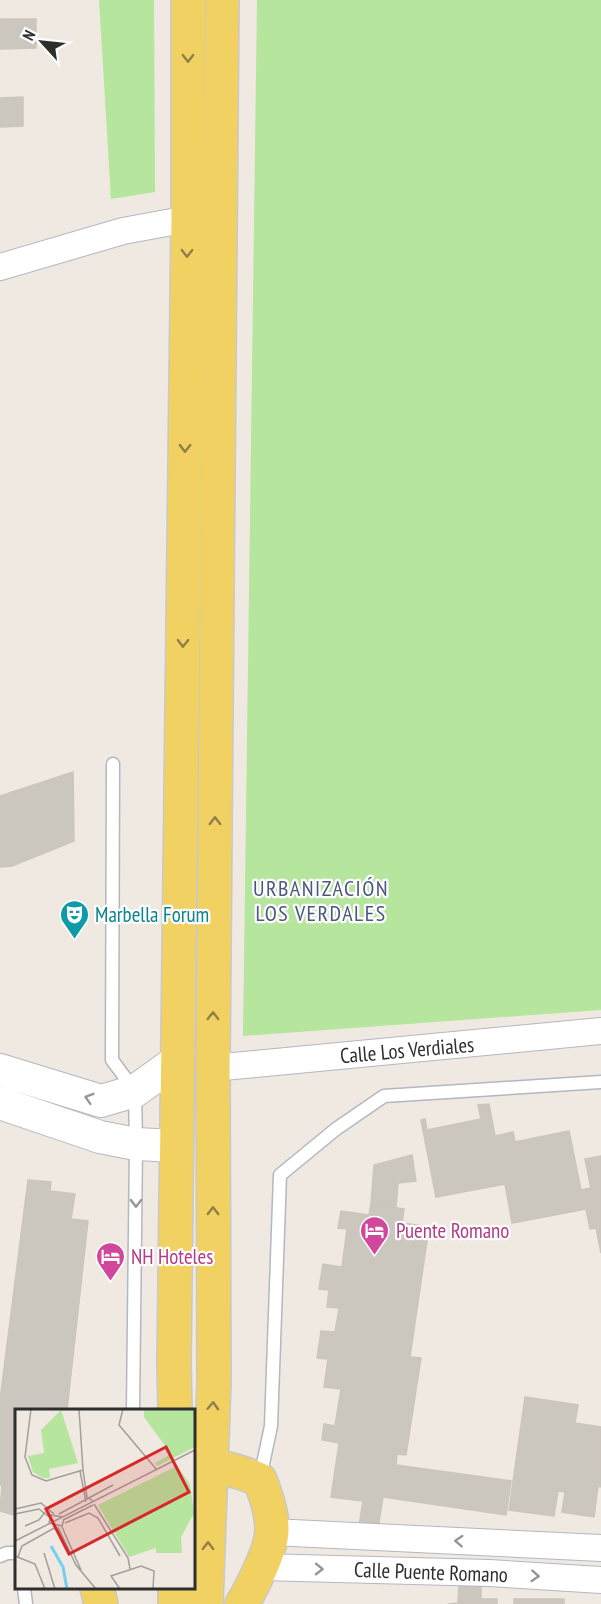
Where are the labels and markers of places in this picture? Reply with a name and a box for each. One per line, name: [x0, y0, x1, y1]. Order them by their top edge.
theatre icon: Marbella Forum: [58, 898, 90, 940]
place label: Marbella Forum: [95, 901, 209, 928]
hotel icon: Puente Romano: [359, 1214, 391, 1256]
place label: Puente Romano: [396, 1217, 509, 1244]
hotel icon: NH Hoteles: [94, 1240, 126, 1282]
place label: NH Hoteles: [131, 1243, 213, 1270]

